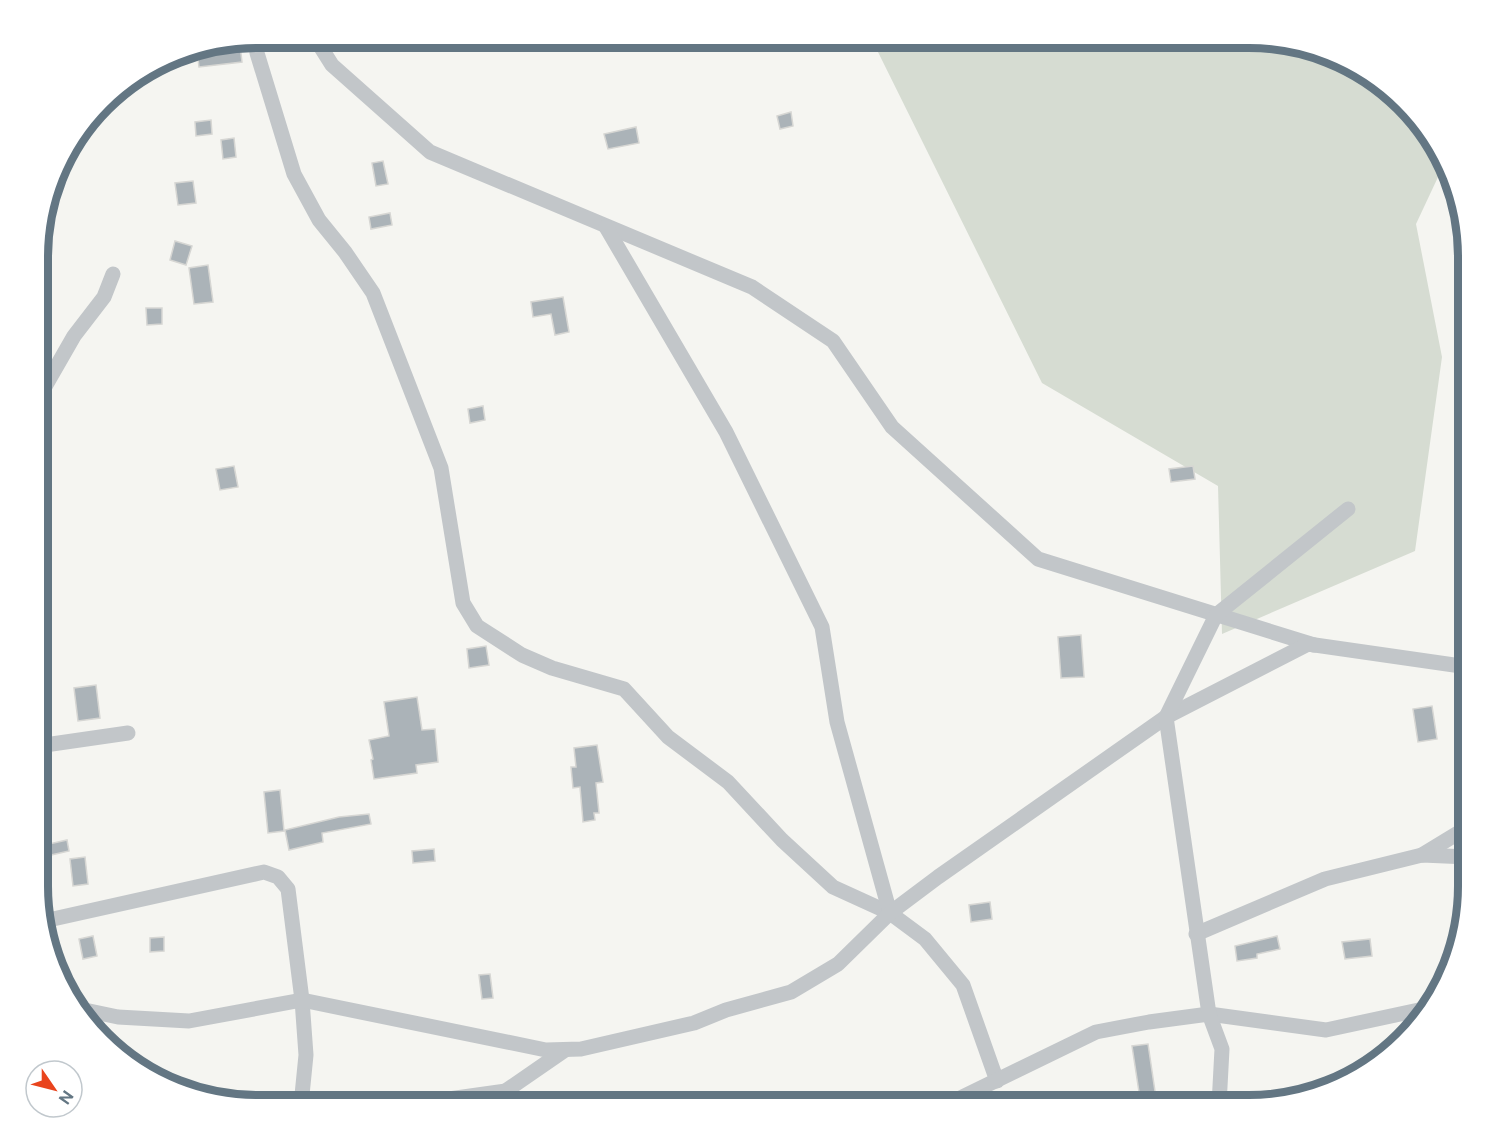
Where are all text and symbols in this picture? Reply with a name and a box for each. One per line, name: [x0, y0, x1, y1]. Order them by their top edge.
north arrow: [24, 1059, 84, 1119]
text: N: [55, 1087, 77, 1108]

